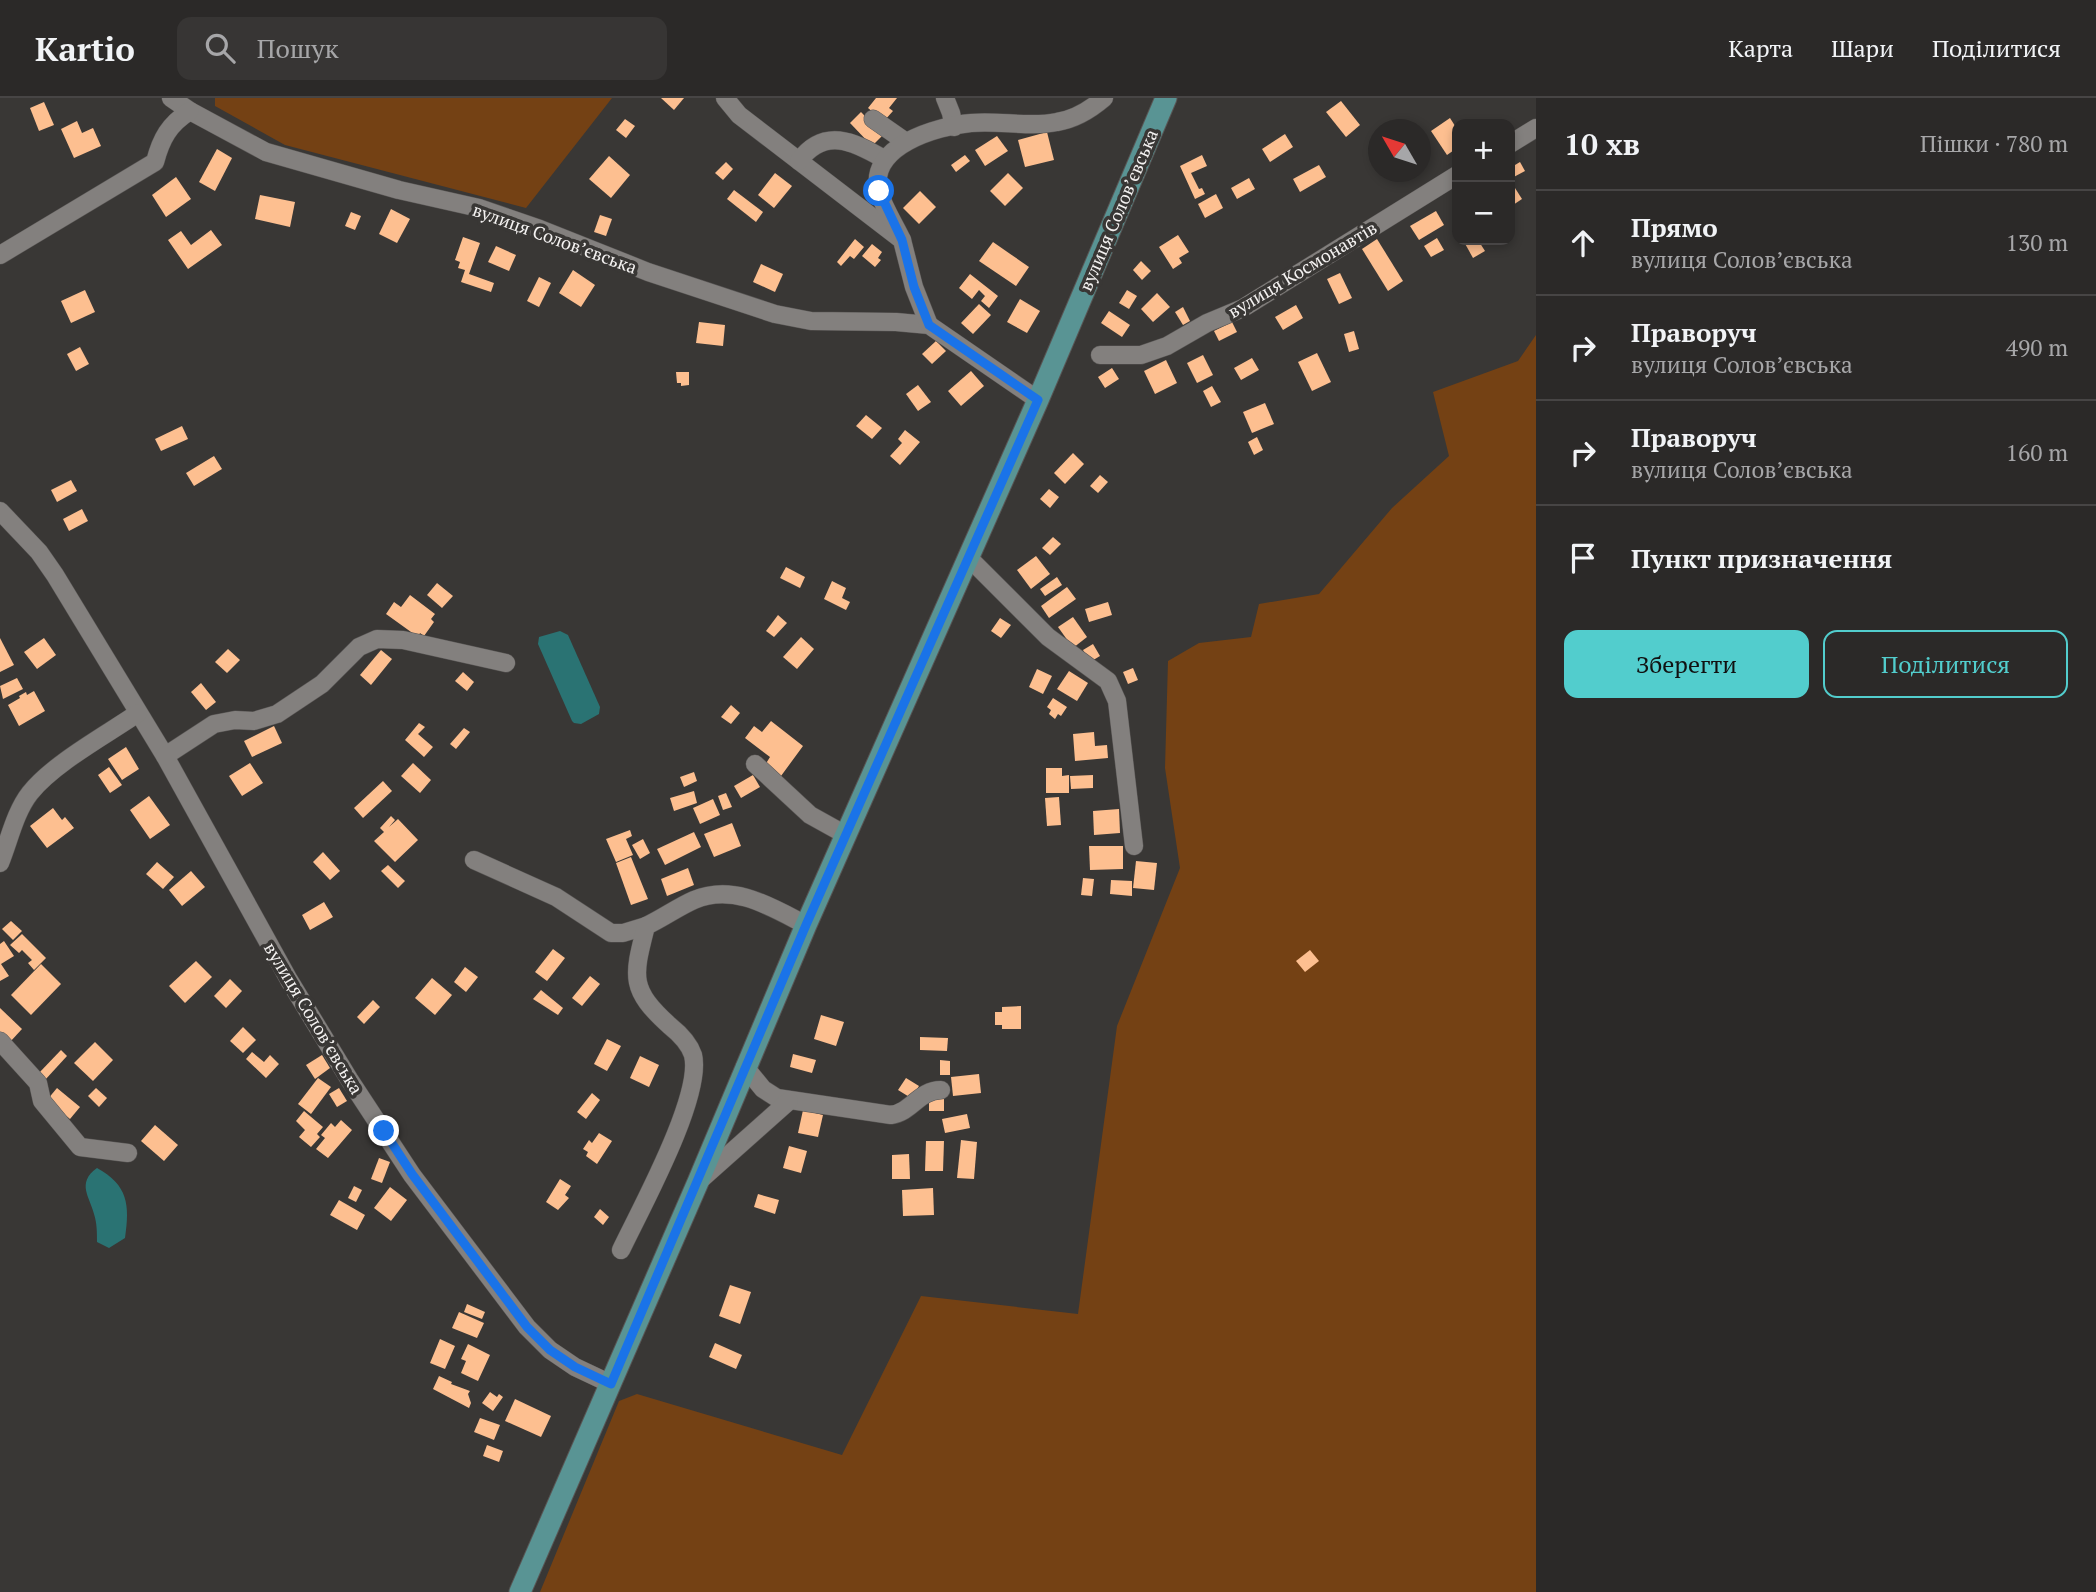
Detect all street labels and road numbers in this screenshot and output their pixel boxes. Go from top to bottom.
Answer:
street label: вулиця Соловʼєвська [1073,126,1163,294]
street label: вулиця Соловʼєвська [469,197,641,279]
street label: вулиця Космонавтів [1223,215,1381,323]
street label: вулиця Соловʼєвська [259,938,369,1098]

